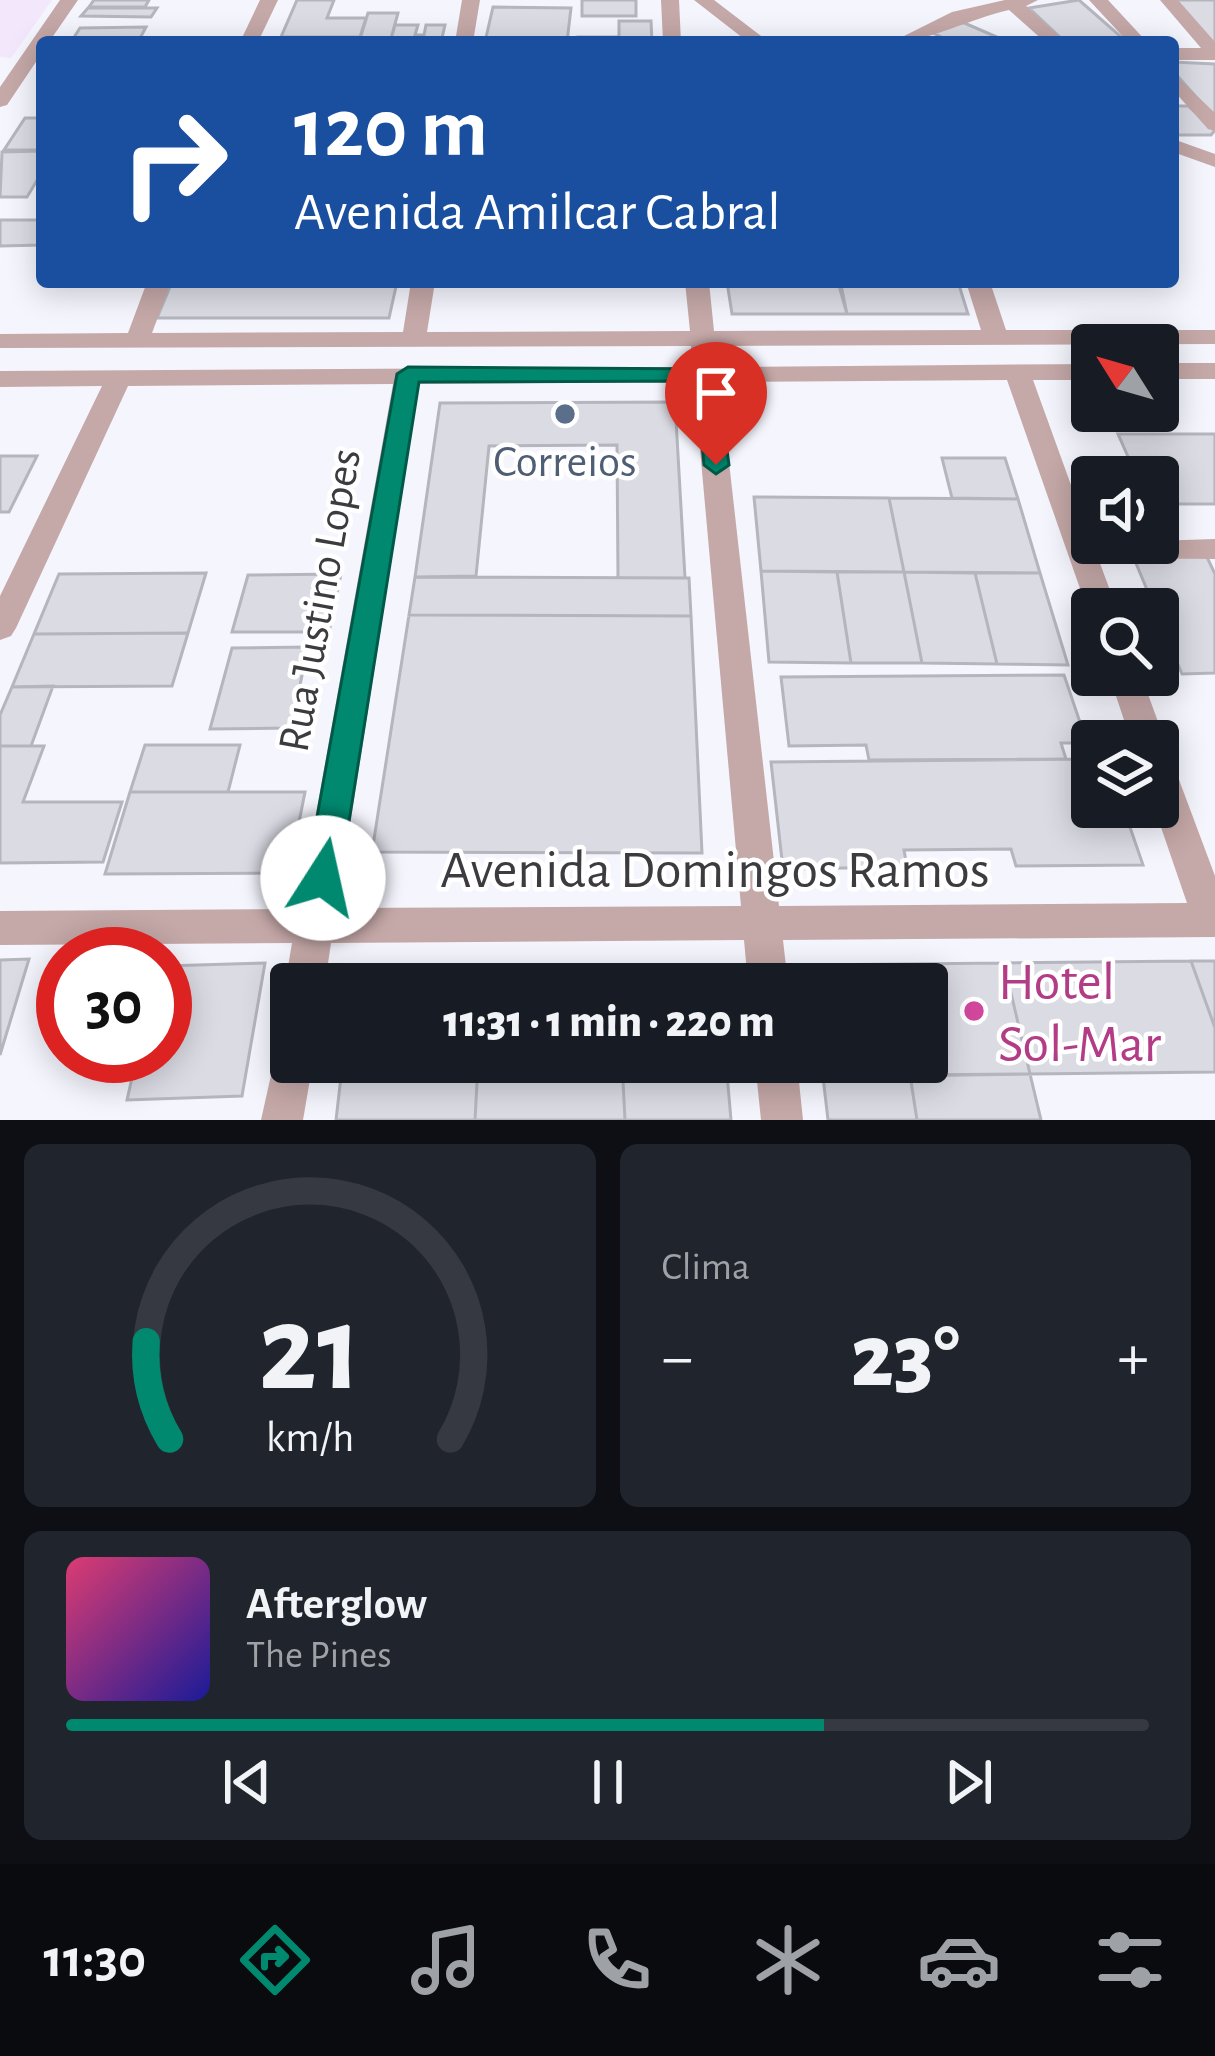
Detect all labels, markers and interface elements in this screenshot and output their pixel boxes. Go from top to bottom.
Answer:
icon: right [96,84,252,240]
text: 120 m [294,88,488,172]
text: Avenida Amilcar Cabral [294,186,781,240]
north arrow [1071,324,1179,432]
map controls [1071,324,1179,828]
pin [665,342,767,465]
icon: arrive [683,360,749,426]
marker: Correios [552,401,578,427]
place label: Correios [493,440,637,485]
street label: Rua Justino Lopes [272,445,369,755]
button: sound [1071,456,1179,564]
button: search [1071,588,1179,696]
button: layers [1071,720,1179,828]
position arrow [260,815,386,941]
street label: Avenida Domingos Ramos [440,844,990,898]
speed limit sign: 30 [36,927,192,1083]
place label: Hotel Sol-Mar [998,956,1162,1072]
marker: Hotel Sol-Mar [961,998,987,1024]
text: 11:31 · 1 min · 220 m [443,1000,775,1045]
text: Clima [662,1248,750,1287]
text: 21 [258,1288,362,1413]
text: 23° [851,1313,960,1403]
text: − [662,1325,693,1391]
text: + [1117,1325,1149,1391]
text: km/h [266,1416,354,1459]
text: Afterglow [246,1582,427,1627]
text: The Pines [246,1636,392,1675]
icon: previous [214,1749,280,1815]
icon: pause [575,1749,641,1815]
icon: next [936,1749,1002,1815]
icon: directions [233,1918,317,2002]
icon: music [404,1918,488,2002]
icon: phone [575,1918,659,2002]
icon: climate [746,1918,830,2002]
icon: car [917,1918,1001,2002]
icon: filters [1088,1918,1172,2002]
text: 11:30 [43,1933,146,1987]

